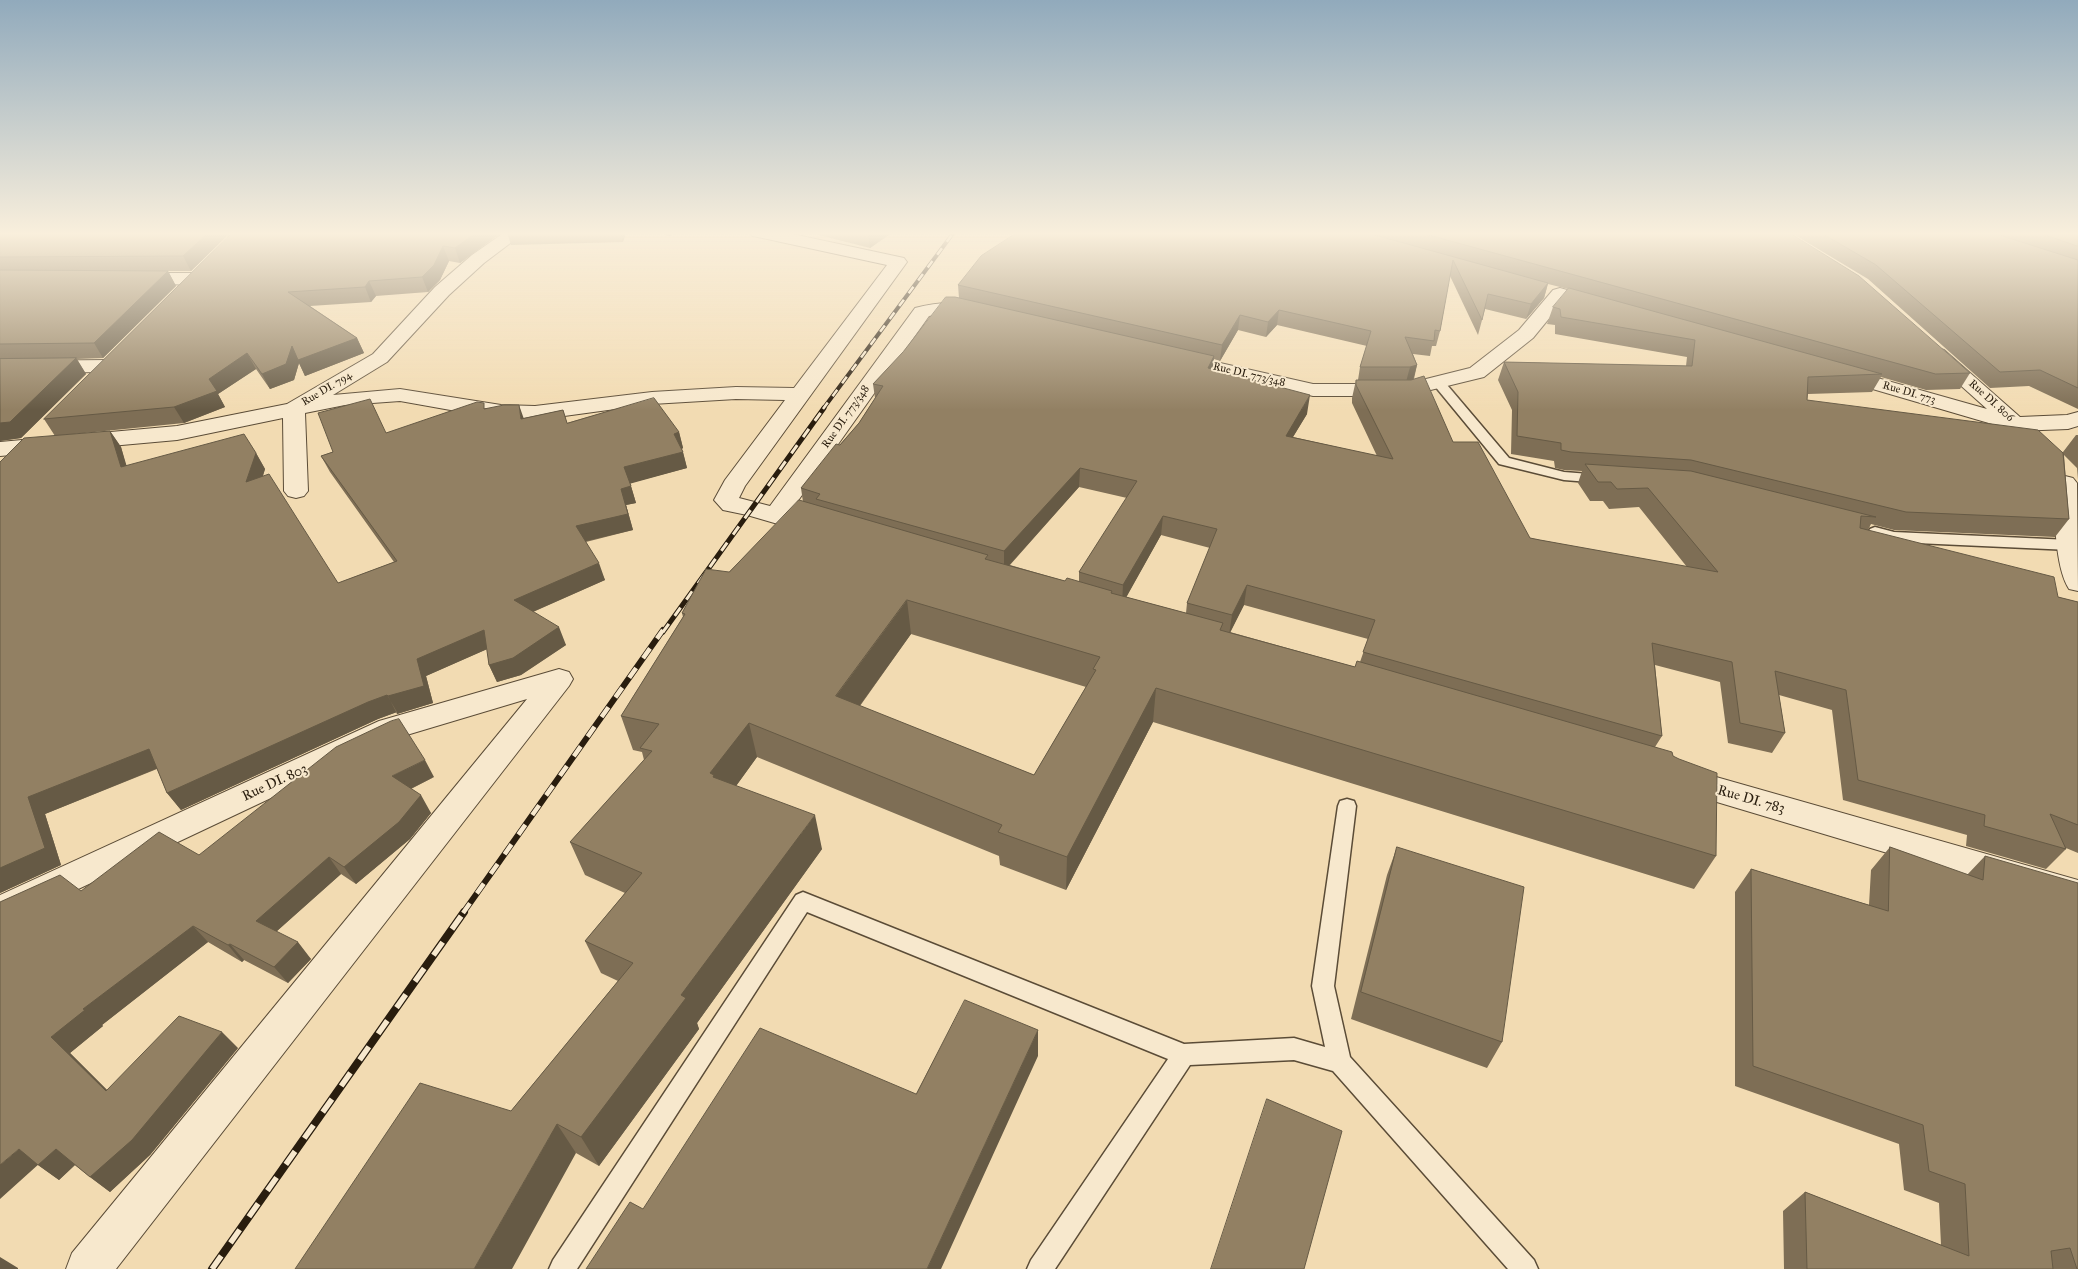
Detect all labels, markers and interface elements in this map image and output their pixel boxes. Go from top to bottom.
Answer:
street label: Rue DI. 773/348 [1212,360,1286,390]
street label: Rue DI. 794 [299,369,355,409]
street label: Rue DI. 806 [1966,377,2016,425]
street label: Rue DI. 773 [1881,379,1937,407]
street label: Rue DI. 773/348 [819,383,873,451]
street label: Rue DI. 803 [240,761,310,805]
street label: Rue DI. 783 [1715,782,1787,818]

